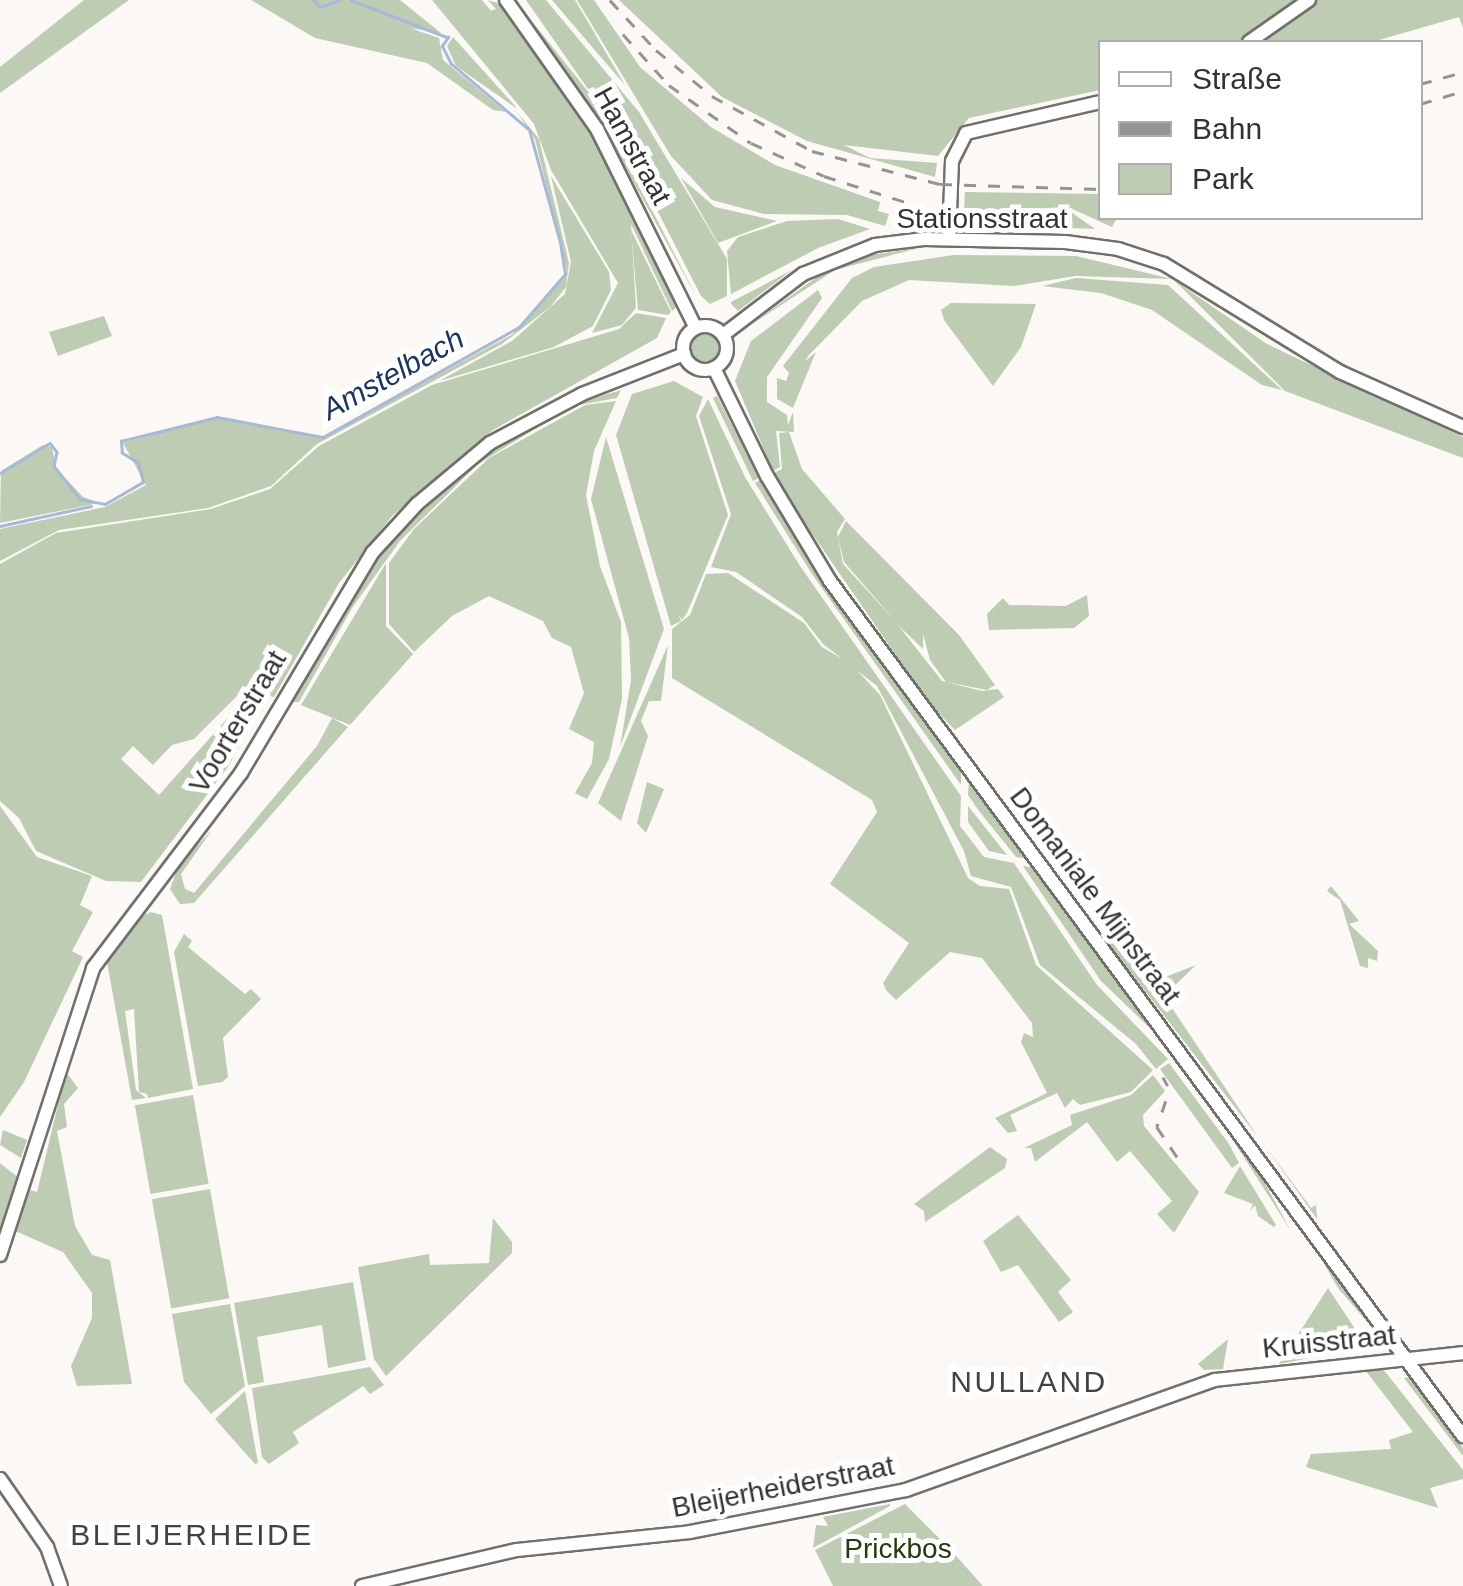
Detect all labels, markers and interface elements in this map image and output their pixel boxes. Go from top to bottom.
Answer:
legend [1098,40,1423,220]
text: Straße [1192,62,1282,95]
street label: Hamstraat [586,81,678,211]
text: Bahn [1192,112,1262,145]
text: Park [1192,162,1254,195]
street label: Stationsstraat [896,202,1068,236]
water label: Amstelbach [316,320,470,428]
street label: Voorterstraat [182,645,294,799]
street label: Domaniale Mijnstraat [1002,781,1188,1011]
street label: Kruisstraat [1261,1318,1397,1366]
district label: NULLAND [950,1364,1108,1400]
street label: Bleijerheiderstraat [669,1449,897,1525]
district label: BLEIJERHEIDE [70,1517,314,1553]
park label: Prickbos [844,1532,952,1566]

